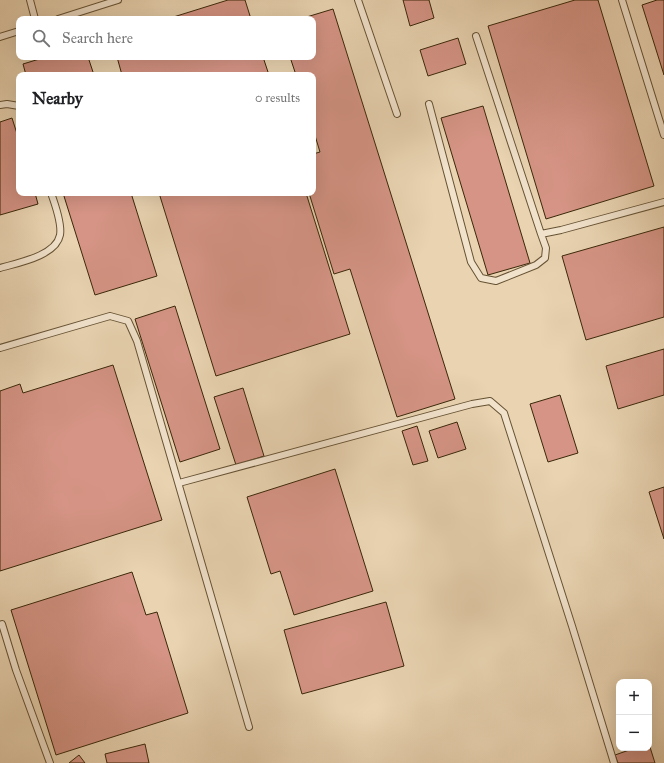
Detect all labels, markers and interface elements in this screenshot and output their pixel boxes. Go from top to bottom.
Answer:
search box [16,16,316,60]
icon: search [30,27,52,49]
text: Search here [62,29,133,47]
text: Nearby [32,88,83,109]
text: 0 results [255,90,300,106]
map controls [616,679,652,751]
button: + [616,679,652,715]
button: − [616,715,652,751]

